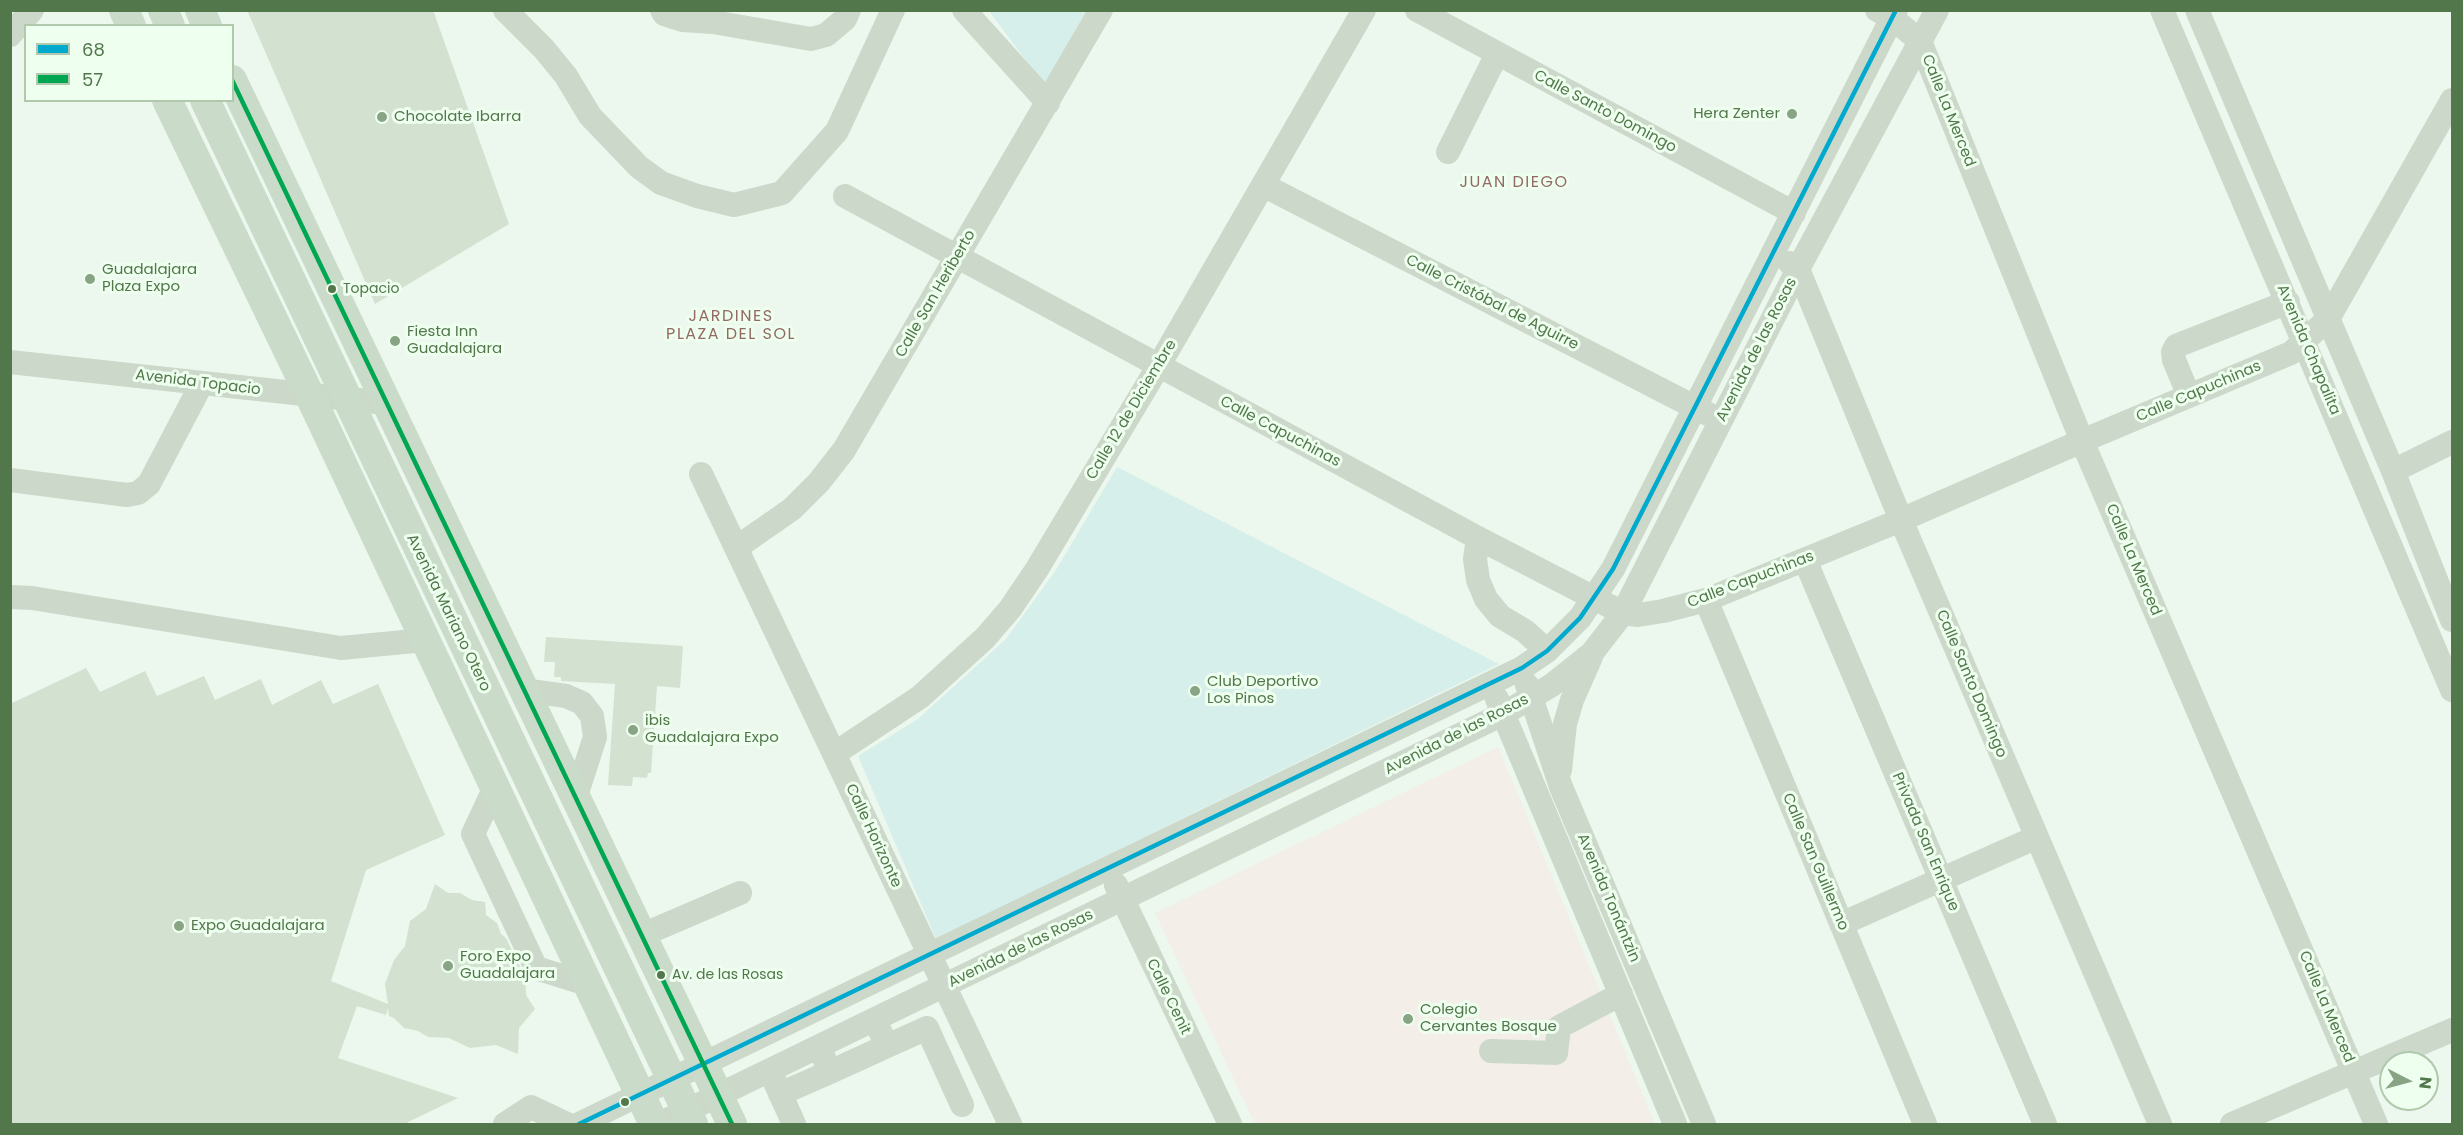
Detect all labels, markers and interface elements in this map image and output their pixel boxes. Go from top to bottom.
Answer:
legend [24,24,234,102]
text: 68 [82,37,105,62]
street label: Calle La Merced [1917,52,1979,170]
text: 57 [82,67,103,92]
street label: Calle Santo Domingo [1531,67,1679,157]
place label: Hera Zenter [1693,105,1780,123]
marker: Hera Zenter [1785,107,1799,121]
place label: Chocolate Ibarra [394,108,521,126]
marker: Chocolate Ibarra [375,110,389,124]
district label: JUAN DIEGO [1459,173,1569,193]
street label: Calle San Heriberto [892,227,980,361]
street label: Calle Cristóbal de Aguirre [1403,251,1581,355]
place label: Guadalajara Plaza Expo [102,261,197,296]
marker: Guadalajara Plaza Expo [83,272,97,286]
street label: Avenida de las Rosas [1713,275,1801,425]
place label: Topacio [343,281,399,297]
street label: Avenida Chapalita [2272,282,2344,418]
marker: Topacio [326,283,338,295]
district label: JARDINES PLAZA DEL SOL [666,307,796,345]
place label: Fiesta Inn Guadalajara [407,323,502,358]
marker: Fiesta Inn Guadalajara [388,334,402,348]
street label: Calle 12 de Diciembre [1083,337,1181,483]
street label: Calle Capuchinas [2134,358,2264,426]
street label: Avenida Topacio [134,366,262,400]
street label: Calle Capuchinas [1217,393,1343,471]
street label: Calle La Merced [2101,502,2165,618]
street label: Avenida Mariano Otero [402,531,494,695]
street label: Calle Capuchinas [1685,548,1817,612]
street label: Calle Santo Domingo [1932,607,2010,761]
place label: Club Deportivo Los Pinos [1207,673,1318,708]
marker: Club Deportivo Los Pinos [1188,684,1202,698]
street label: Avenida de las Rosas [1382,691,1532,779]
place label: ibis Guadalajara Expo [645,712,779,747]
marker: ibis Guadalajara Expo [626,723,640,737]
street label: Privada San Enrique [1888,770,1962,914]
street label: Calle Horizonte [841,781,905,891]
street label: Calle San Guillermo [1778,791,1852,933]
street label: Avenida Tonántzin [1573,831,1643,965]
street label: Avenida de las Rosas [946,906,1096,992]
place label: Expo Guadalajara [191,917,325,935]
marker: Expo Guadalajara [172,919,186,933]
place label: Foro Expo Guadalajara [460,948,555,983]
street label: Calle La Merced [2294,949,2358,1065]
street label: Calle Cenit [1142,956,1194,1038]
marker: Foro Expo Guadalajara [441,959,455,973]
place label: Av. de las Rosas [672,967,783,983]
marker: Av. de las Rosas [655,969,667,981]
place label: Colegio Cervantes Bosque [1420,1001,1557,1036]
marker: Colegio Cervantes Bosque [1401,1012,1415,1026]
north arrow [2379,1051,2439,1111]
text: N [2413,1076,2437,1090]
unlabelled marker [619,1096,631,1108]

